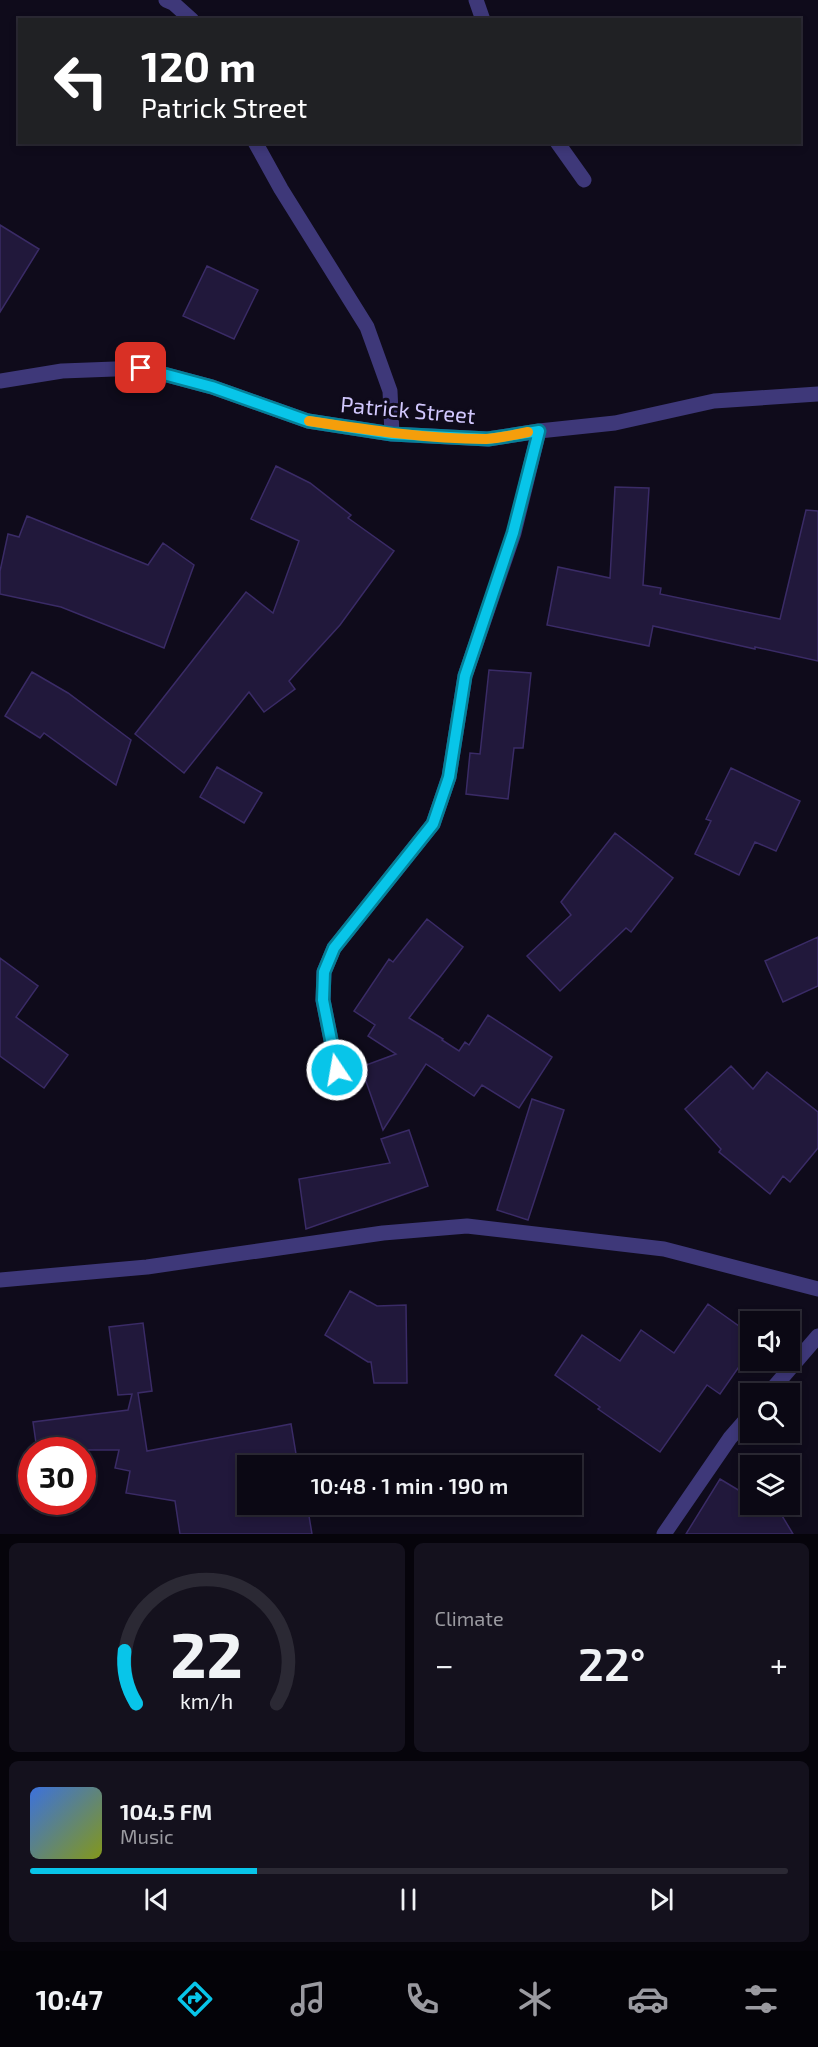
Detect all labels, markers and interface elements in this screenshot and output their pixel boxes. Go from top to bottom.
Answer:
text: 120 m [141,40,256,90]
icon: left [42,42,120,120]
text: Patrick Street [141,91,307,123]
pin [115,342,166,393]
icon: arrive [124,351,157,384]
street label: Patrick Street [339,390,477,428]
position arrow [305,1038,369,1102]
map controls [740,1311,800,1515]
button: sound [740,1311,800,1371]
button: search [740,1383,800,1443]
speed limit sign: 30 [18,1437,96,1515]
button: layers [740,1455,800,1515]
text: 10:48 · 1 min · 190 m [311,1472,508,1498]
text: Climate [435,1606,504,1630]
text: 22 [170,1616,243,1691]
text: 22° [578,1636,646,1690]
text: − [435,1644,454,1684]
text: + [770,1644,788,1684]
text: km/h [180,1689,233,1714]
text: 104.5 FM [120,1798,212,1824]
text: Music [120,1824,174,1848]
icon: previous [140,1883,173,1916]
icon: pause [392,1883,425,1916]
icon: next [645,1883,678,1916]
icon: directions [174,1978,216,2020]
icon: music [287,1978,329,2020]
icon: phone [401,1978,443,2020]
icon: climate [514,1978,556,2020]
icon: car [627,1978,669,2020]
icon: filters [740,1978,782,2020]
text: 10:47 [36,1983,103,2015]

